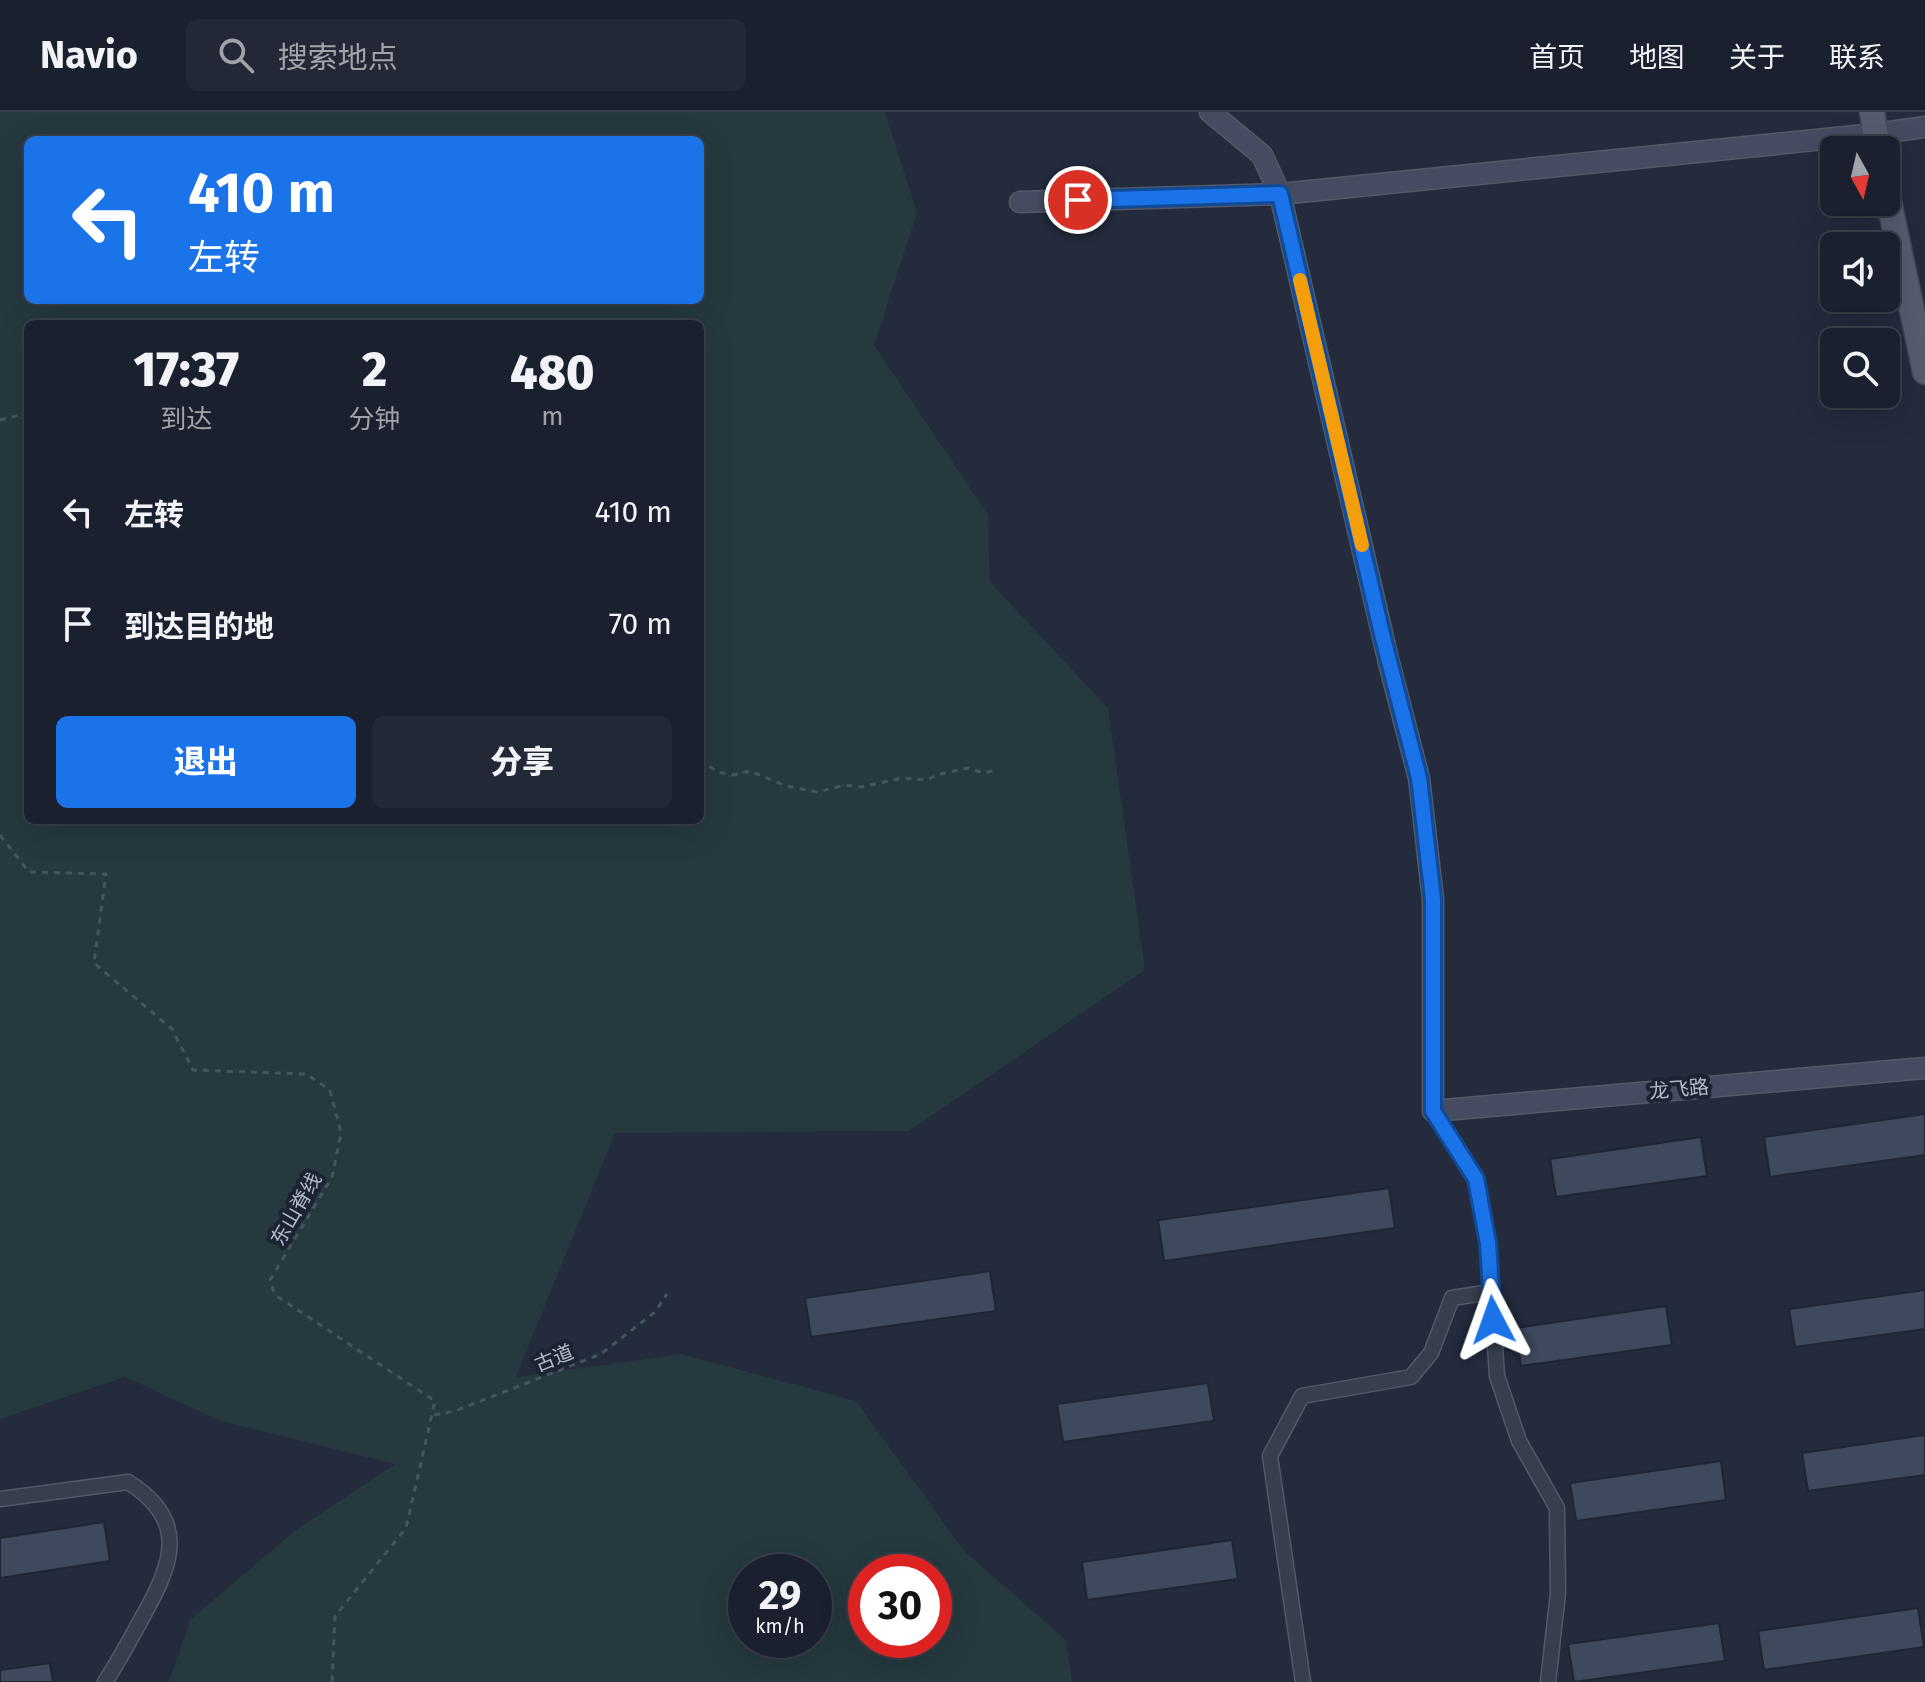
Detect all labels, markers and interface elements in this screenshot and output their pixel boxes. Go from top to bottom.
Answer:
search box [186,19,746,91]
text: Navio [40,32,138,78]
icon: search [214,33,258,77]
text: 搜索地点 [278,40,398,76]
text: 首页 [1529,41,1585,74]
text: 地图 [1629,41,1685,74]
text: 关于 [1729,41,1785,74]
text: 联系 [1829,41,1885,74]
north arrow [1820,136,1900,216]
map controls [1820,136,1900,408]
text: 410 m [188,160,335,227]
pin [1044,166,1112,234]
icon: left [56,168,160,272]
icon: arrive [1056,178,1100,222]
button: sound [1820,232,1900,312]
text: 左转 [188,236,260,280]
button: search [1820,328,1900,408]
text: 17:37 [133,341,239,399]
text: 2 [362,341,387,399]
text: 480 [510,344,595,402]
text: m [541,401,563,432]
text: 到达 [160,404,212,435]
text: 分钟 [349,404,401,435]
icon: left [56,490,100,534]
text: 410 m [594,494,672,530]
text: 左转 [124,497,184,533]
icon: arrive [56,602,100,646]
text: 70 m [609,606,672,642]
text: 到达目的地 [124,609,274,645]
button: 退出 [56,716,356,808]
button: 分享 [372,716,672,808]
street label: 龙飞路 [1648,1074,1710,1104]
street label: 东山脊线 [266,1168,326,1250]
position arrow [1451,1278,1535,1362]
street label: 古道 [531,1339,577,1377]
speed limit sign: 30 [848,1554,952,1658]
text: 29 [759,1572,801,1620]
text: km/h [755,1614,805,1638]

